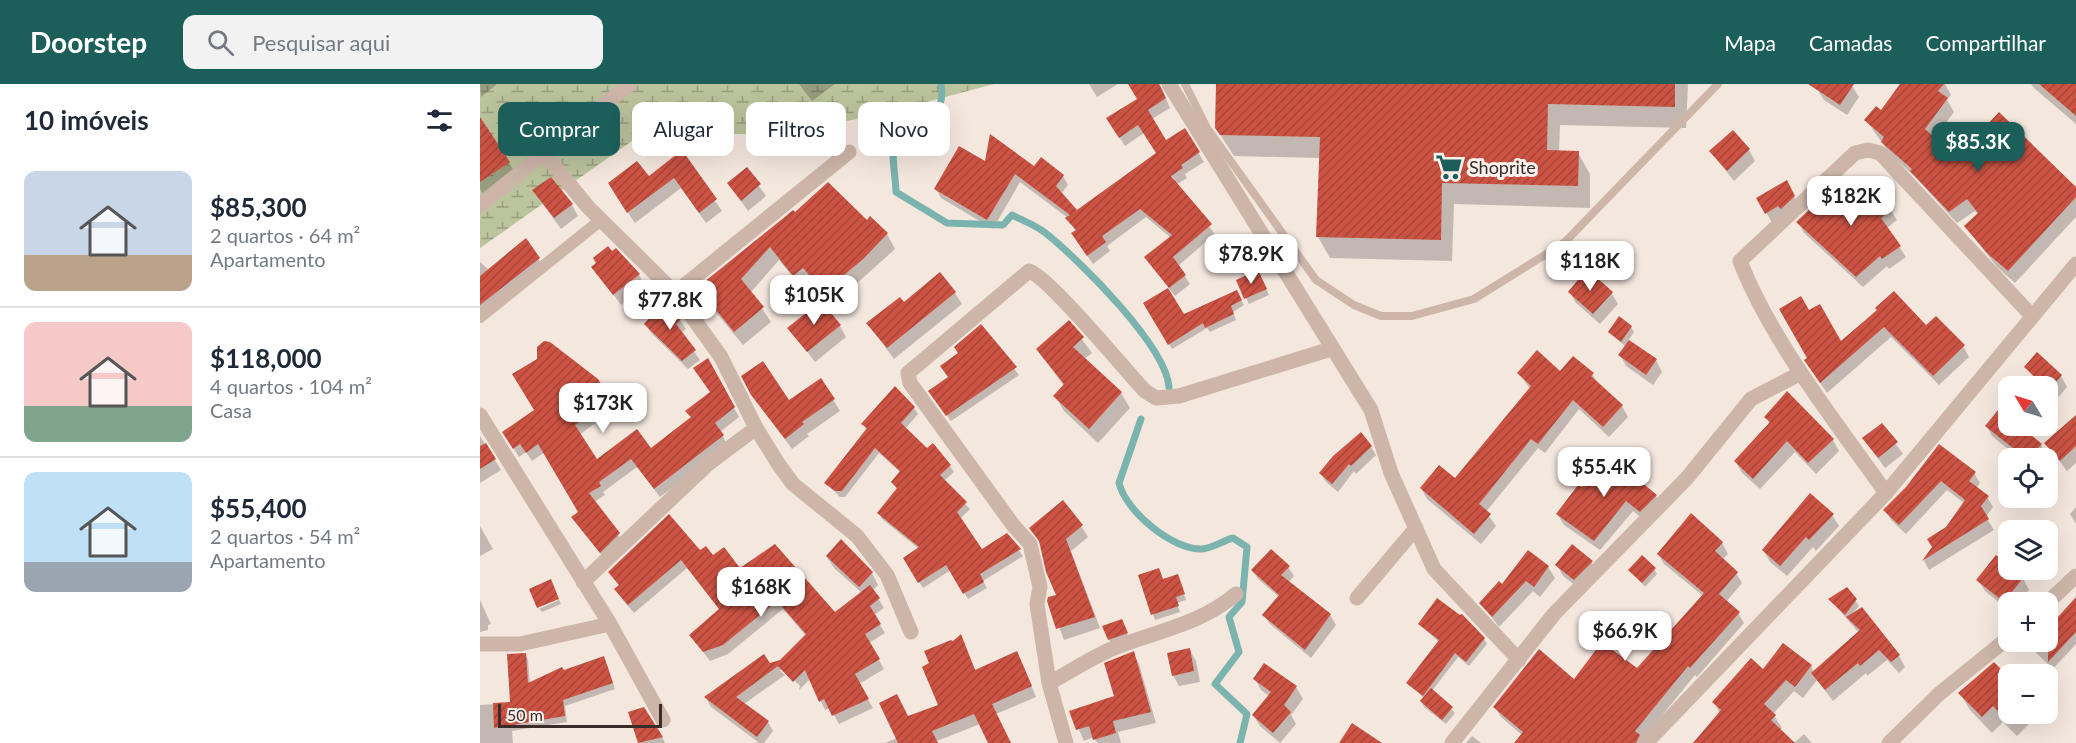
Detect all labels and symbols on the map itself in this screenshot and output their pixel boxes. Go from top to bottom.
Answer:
pin: $85.3K [1929,122,2027,173]
supermarket icon: Shoprite [1434,152,1464,182]
place label: Shoprite [1469,156,1536,178]
pin: $182K [1809,176,1893,227]
pin: $78.9K [1202,234,1300,285]
pin: $118K [1548,241,1632,292]
pin: $105K [772,275,856,326]
pin: $77.8K [621,280,719,331]
north arrow [1998,376,2058,436]
pin: $173K [561,383,645,434]
pin: $55.4K [1555,447,1653,498]
pin: $168K [719,567,803,618]
pin: $66.9K [1576,611,1674,662]
scale bar [498,701,662,728]

